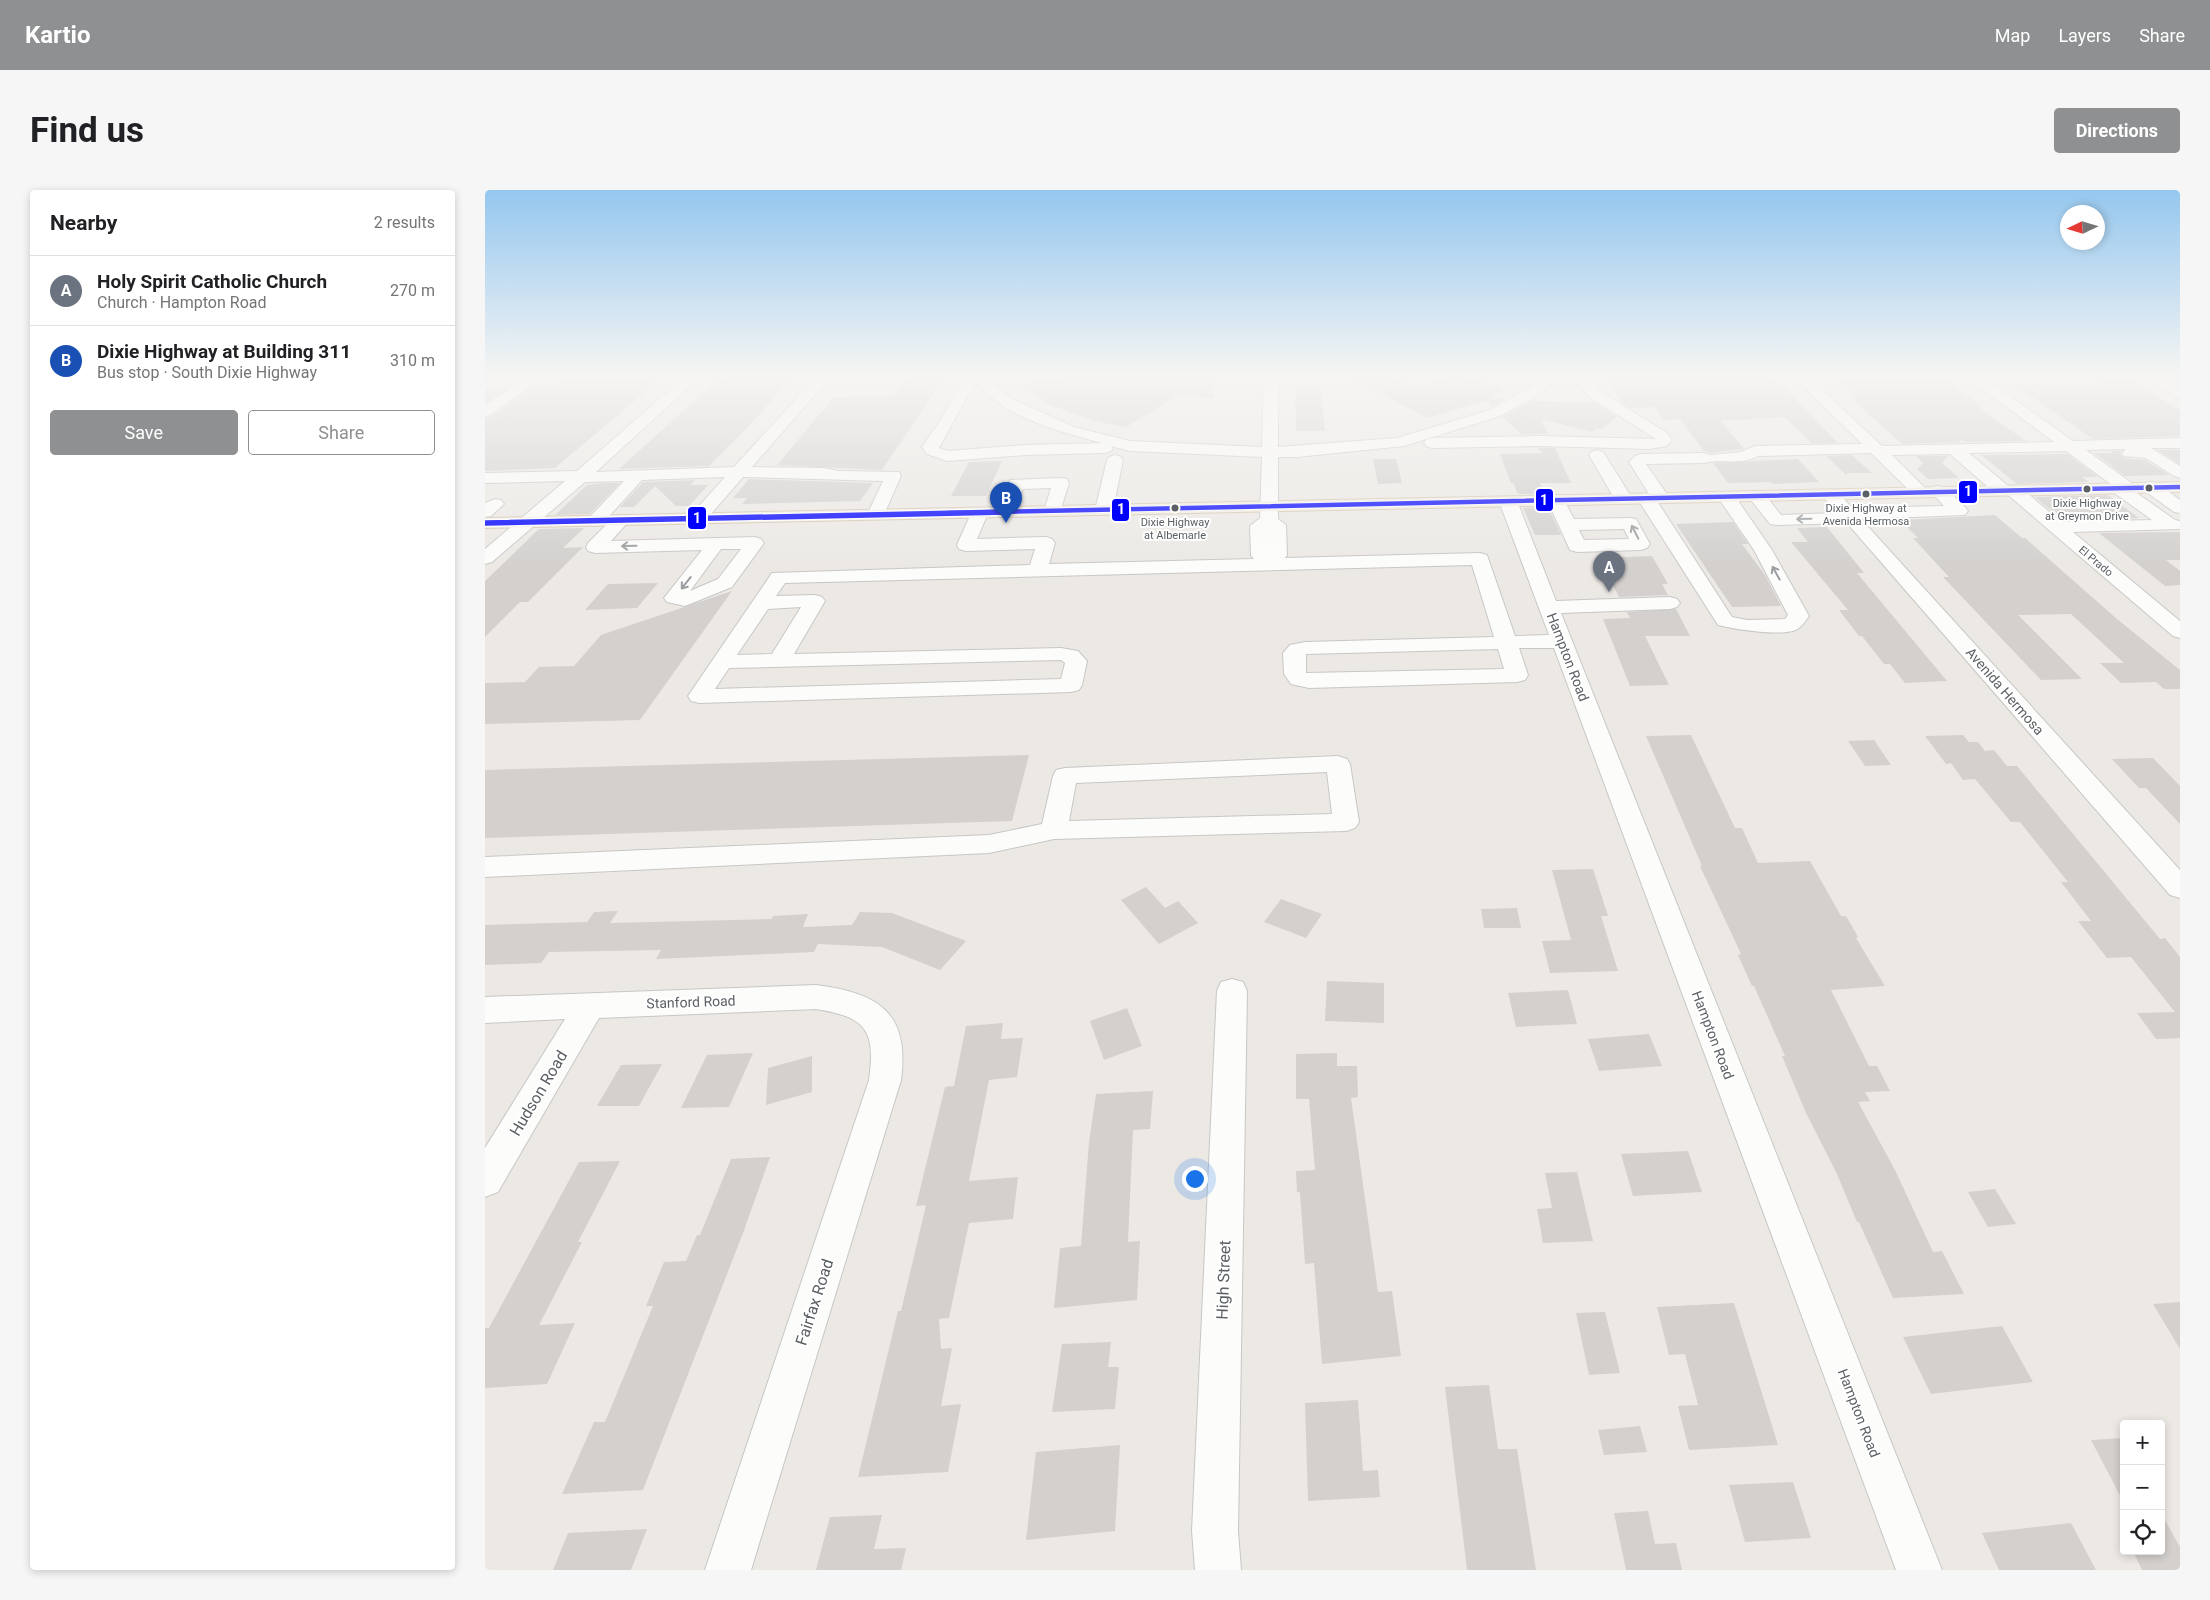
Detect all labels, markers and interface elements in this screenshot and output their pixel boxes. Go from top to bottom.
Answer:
text: Kartio [25,21,91,49]
text: Map [1995,25,2030,46]
text: Layers [2058,25,2111,46]
text: Share [2139,25,2185,46]
button: Directions [2054,108,2180,153]
text: Find us [30,110,144,151]
north arrow [2060,205,2105,250]
text: Nearby [50,211,117,235]
text: 2 results [374,213,435,232]
text: Holy Spirit Catholic Church [97,270,327,293]
text: A [61,281,71,300]
text: 270 m [390,281,435,300]
text: Church · Hampton Road [97,293,266,312]
text: Dixie Highway at Building 311 [97,340,351,363]
text: B [61,351,71,370]
text: 310 m [390,351,435,370]
text: Bus stop · South Dixie Highway [97,363,317,382]
button: Save [50,410,238,455]
button: Share [248,410,435,455]
line badge: 1 [1958,480,1978,504]
pin: B [990,482,1022,523]
text: 1 [1964,483,1972,499]
unlabelled marker [2144,483,2154,493]
marker: Dixie Highway at Greymon Drive [2082,484,2092,494]
line badge: 1 [1535,488,1554,512]
marker: Dixie Highway at Avenida Hermosa [1861,489,1871,499]
text: 1 [1540,492,1548,508]
place label: Dixie Highway at Greymon Drive [2045,497,2129,523]
line badge: 1 [1111,498,1130,522]
text: 1 [1117,501,1125,517]
place label: Dixie Highway at Avenida Hermosa [1823,502,1909,528]
marker: Dixie Highway at Albemarle [1170,503,1180,513]
line badge: 1 [687,506,707,530]
text: 1 [693,510,701,526]
one-way arrow [1796,514,1812,524]
place label: Dixie Highway at Albemarle [1141,516,1210,542]
one-way arrow [1630,525,1639,540]
one-way arrow [621,541,637,551]
street label: El Prado [2076,543,2115,579]
pin: A [1593,551,1625,592]
one-way arrow [1770,567,1780,581]
one-way arrow [680,576,691,589]
street label: Hampton Road [1544,610,1592,704]
street label: Avenida Hermosa [1963,644,2047,738]
street label: Hampton Road [1689,988,1737,1082]
street label: Stanford Road [646,992,736,1012]
street label: Hudson Road [506,1047,571,1139]
your location [1182,1166,1208,1192]
street label: High Street [1213,1240,1234,1320]
street label: Fairfax Road [792,1257,837,1348]
street label: Hampton Road [1835,1366,1883,1460]
map controls [2120,1420,2165,1555]
button: + [2120,1420,2165,1465]
button: − [2120,1465,2165,1510]
button: locate [2120,1510,2165,1555]

